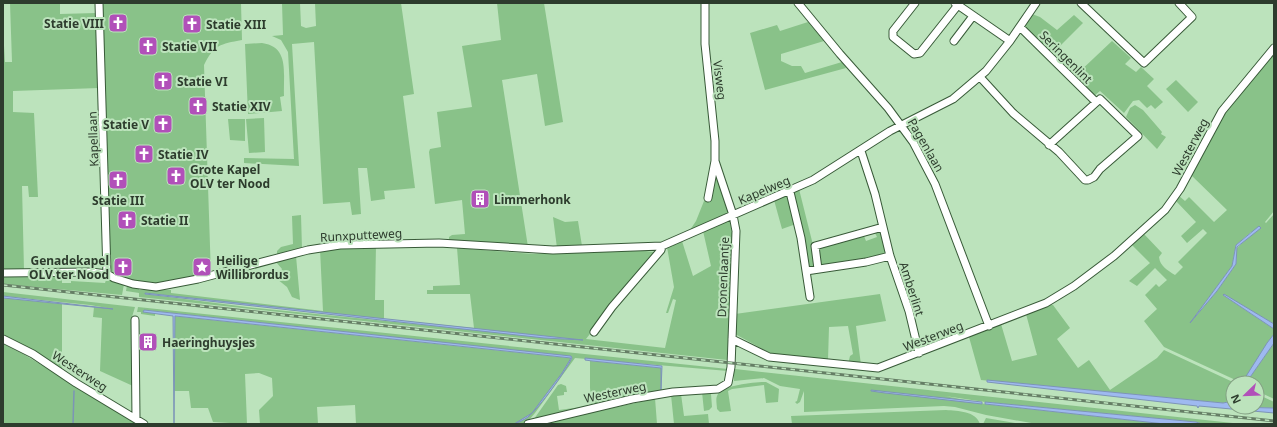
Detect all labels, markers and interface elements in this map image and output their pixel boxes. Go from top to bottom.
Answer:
church icon: Statie VIII [107,12,129,34]
church icon: Statie XIII [181,13,203,35]
place label: Statie VIII [44,15,104,32]
place label: Statie XIII [206,16,266,33]
street label: Seringenlint [1036,27,1097,88]
church icon: Statie VII [137,35,159,57]
place label: Statie VII [162,38,218,55]
street label: Visweg [709,59,731,101]
church icon: Statie VI [152,70,174,92]
place label: Statie VI [177,73,228,90]
church icon: Statie XIV [187,95,209,117]
place label: Statie XIV [212,98,271,115]
street label: Kapellaan [84,111,102,167]
church icon: Statie V [152,113,174,135]
street label: Pagenlaan [904,115,948,175]
street label: Westerweg [1168,115,1212,179]
place label: Statie V [103,116,149,133]
church icon: Statie IV [133,143,155,165]
place label: Statie IV [158,146,209,163]
place label: Grote Kapel OLV ter Nood [190,161,270,192]
church icon: Grote Kapel OLV ter Nood [165,165,187,187]
church icon: Statie III [107,169,129,191]
street label: Kapelweg [735,171,793,209]
building icon: Limmerhonk [469,188,491,210]
place label: Limmerhonk [494,191,571,208]
place label: Statie III [92,192,144,209]
church icon: Statie II [116,209,138,231]
place label: Statie II [141,212,189,229]
street label: Runxputteweg [320,224,402,246]
street label: Dronenlaantje [713,236,733,318]
place label: Genadekapel OLV ter Nood [29,252,109,283]
place label: Heilige Willibrordus [216,252,289,283]
church icon: Genadekapel OLV ter Nood [112,256,134,278]
place icon: Heilige Willibrordus [191,256,213,278]
street label: Amberlint [895,260,929,319]
street label: Westerweg [901,317,965,355]
building icon: Haeringhuysjes [137,331,159,353]
place label: Haeringhuysjes [162,334,255,351]
street label: Westerweg [49,347,111,395]
north arrow [1225,375,1265,415]
street label: Westerweg [582,377,648,407]
text: N [1227,392,1244,406]

